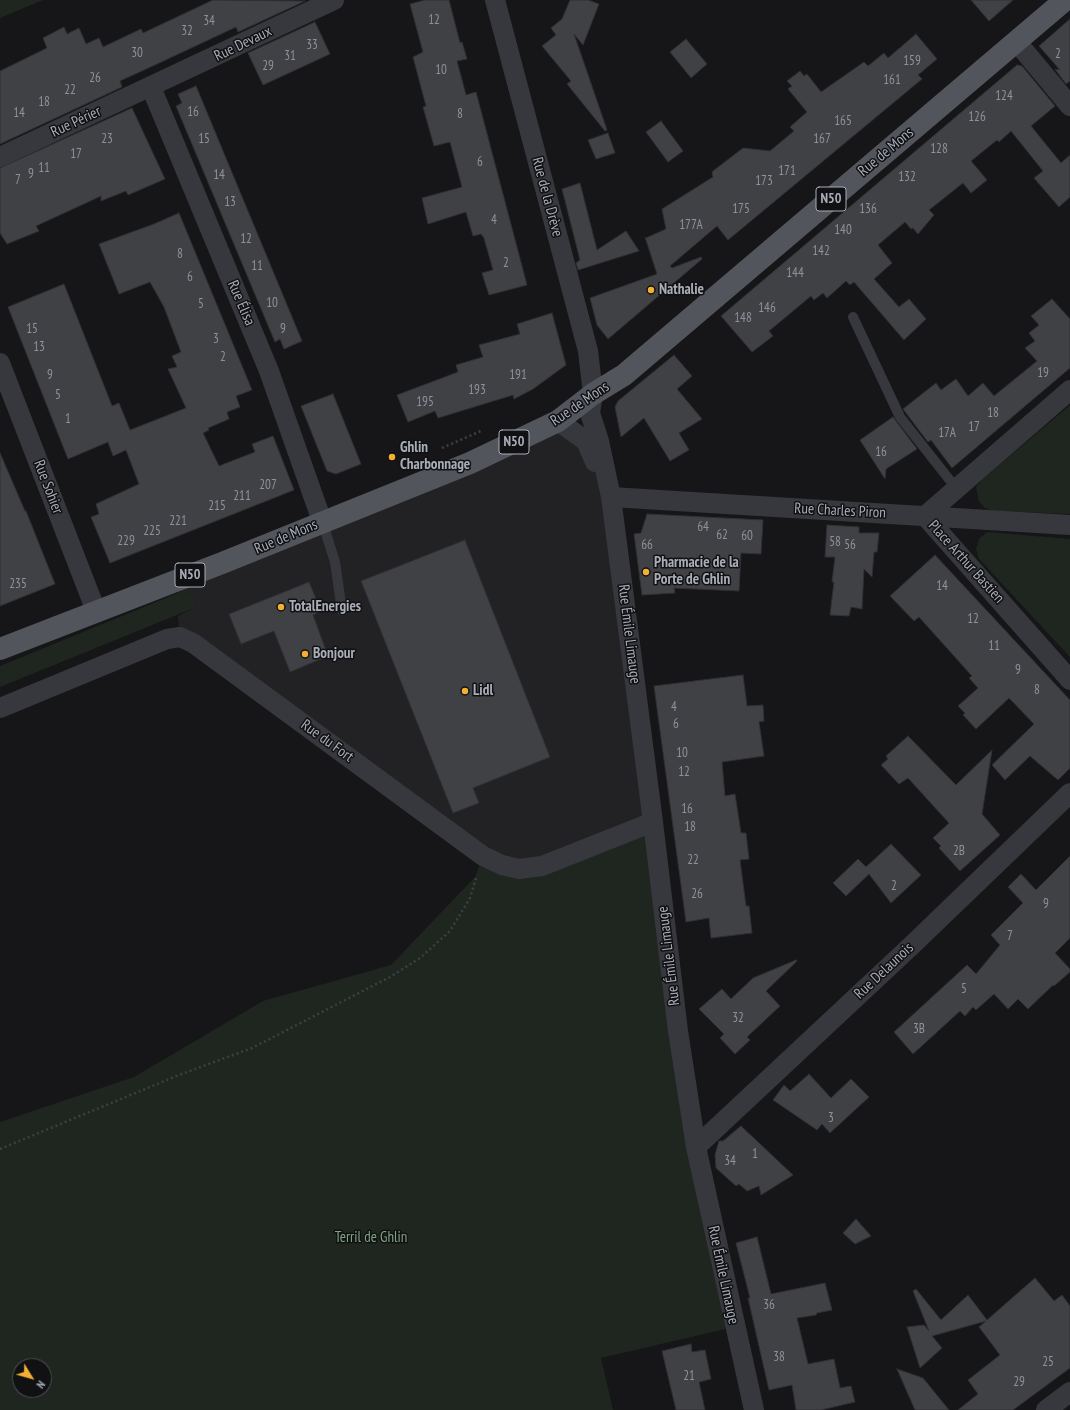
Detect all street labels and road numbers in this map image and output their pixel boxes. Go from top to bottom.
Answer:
street label: Rue Devaux [211,22,275,66]
street label: Rue Périer [48,103,104,141]
street label: Rue de Mons [855,124,917,180]
street label: Rue de la Drève [528,155,566,239]
road number: N50 [816,187,846,211]
street label: Rue Élisa [223,278,259,328]
street label: Rue de Mons [547,378,613,430]
road number: N50 [499,430,529,454]
street label: Rue Sohier [30,458,66,516]
street label: Rue Charles Piron [794,500,886,522]
street label: Rue de Mons [252,516,320,558]
street label: Place Arthur Bastien [924,517,1008,607]
road number: N50 [175,563,205,587]
street label: Rue Émile Limauge [614,583,644,685]
street label: Rue du Fort [297,716,357,766]
street label: Rue Émile Limauge [654,905,684,1007]
street label: Rue Delaunois [851,939,917,1003]
street label: Rue Émile Limauge [704,1224,742,1326]

